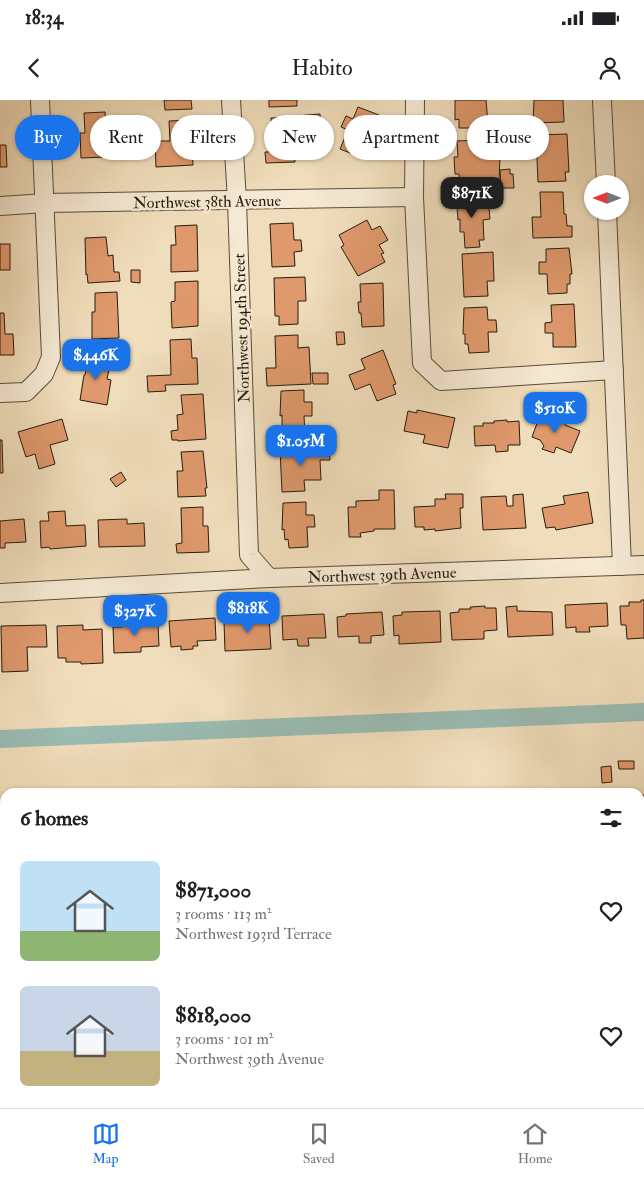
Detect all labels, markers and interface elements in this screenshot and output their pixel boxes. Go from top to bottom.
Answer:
text: 18:34 [25,6,63,30]
icon: back [20,54,48,82]
text: Habito [291,54,353,82]
icon: person [596,54,624,82]
chip: Buy [15,115,80,160]
chip: Rent [90,115,161,160]
chip: Filters [171,115,254,160]
chip: New [264,115,334,160]
chip: Apartment [344,115,457,160]
chip: House [467,115,549,160]
north arrow [584,175,629,220]
map controls [584,175,629,220]
pin: $871K [437,176,507,219]
text: $871K [452,183,492,203]
street label: Northwest 38th Avenue [133,191,282,213]
street label: Northwest 194th Street [229,253,255,403]
pin: $446K [61,338,131,381]
text: $446K [73,345,119,365]
pin: $510K [520,392,590,434]
text: $510K [534,398,576,418]
pin: $1.05M [260,424,342,467]
text: $1.05M [277,431,325,451]
street label: Northwest 39th Avenue [307,562,457,588]
pin: $818K [213,592,283,634]
pin: $327K [100,594,170,637]
text: $818K [228,598,268,618]
text: $327K [114,601,156,621]
icon: filters [597,804,625,832]
text: 6 homes [20,805,88,832]
text: $871,000 [175,877,251,904]
icon: home [60,881,120,941]
icon: heart [597,897,625,925]
text: 3 rooms · 113 m² [175,904,271,924]
text: Northwest 193rd Terrace [175,924,332,944]
text: $818,000 [175,1002,251,1029]
icon: home [60,1006,120,1066]
icon: heart [597,1022,625,1050]
text: 3 rooms · 101 m² [175,1029,273,1049]
text: Northwest 39th Avenue [175,1049,324,1069]
tab: Map [92,1120,120,1167]
tab: Saved [303,1120,335,1167]
tab: Home [518,1120,552,1167]

